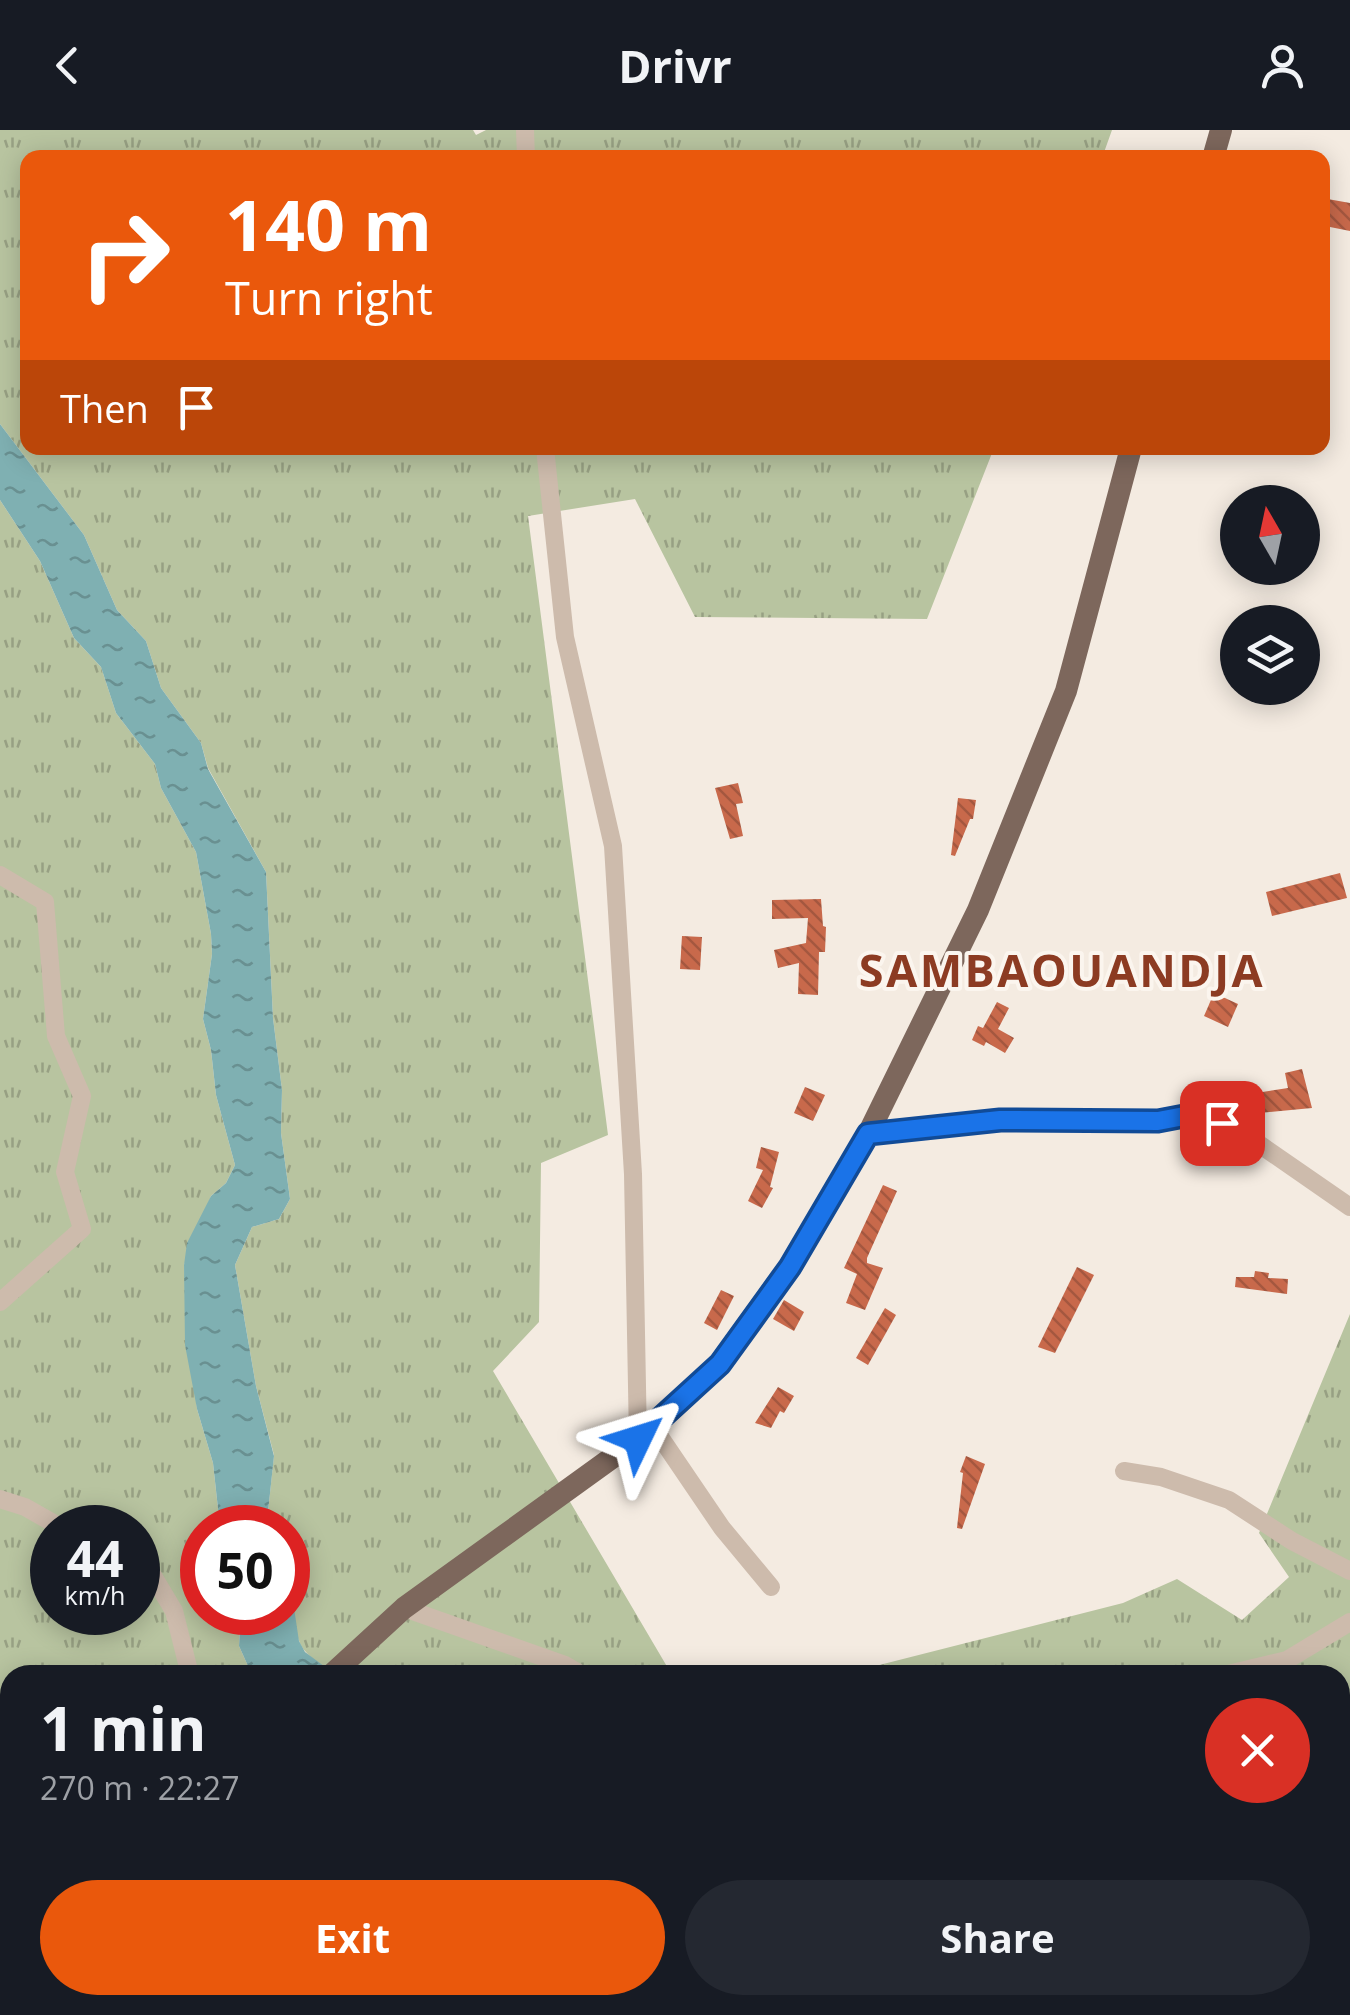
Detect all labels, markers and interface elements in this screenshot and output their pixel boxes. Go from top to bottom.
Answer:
text: Drivr [618,35,732,96]
icon: back [40,38,95,93]
icon: person [1255,38,1310,93]
text: 140 m [225,176,432,272]
icon: right [60,190,190,320]
text: Turn right [225,267,433,328]
icon: arrive [169,380,224,435]
text: Then [60,382,149,434]
north arrow [1220,485,1320,585]
map controls [1220,485,1320,705]
button: layers [1220,605,1320,705]
district label: SAMBAOUANDJA [859,939,1265,1000]
pin [1180,1081,1265,1166]
icon: arrive [1195,1096,1250,1151]
position arrow [586,1387,690,1491]
speed limit sign: 50 [180,1505,310,1635]
text: 44 [66,1524,124,1592]
text: km/h [65,1578,125,1612]
text: 1 min [40,1687,207,1769]
button: close [1205,1698,1310,1803]
text: 270 m · 22:27 [40,1766,239,1809]
button: Exit [40,1880,665,1995]
button: Share [685,1880,1310,1995]

